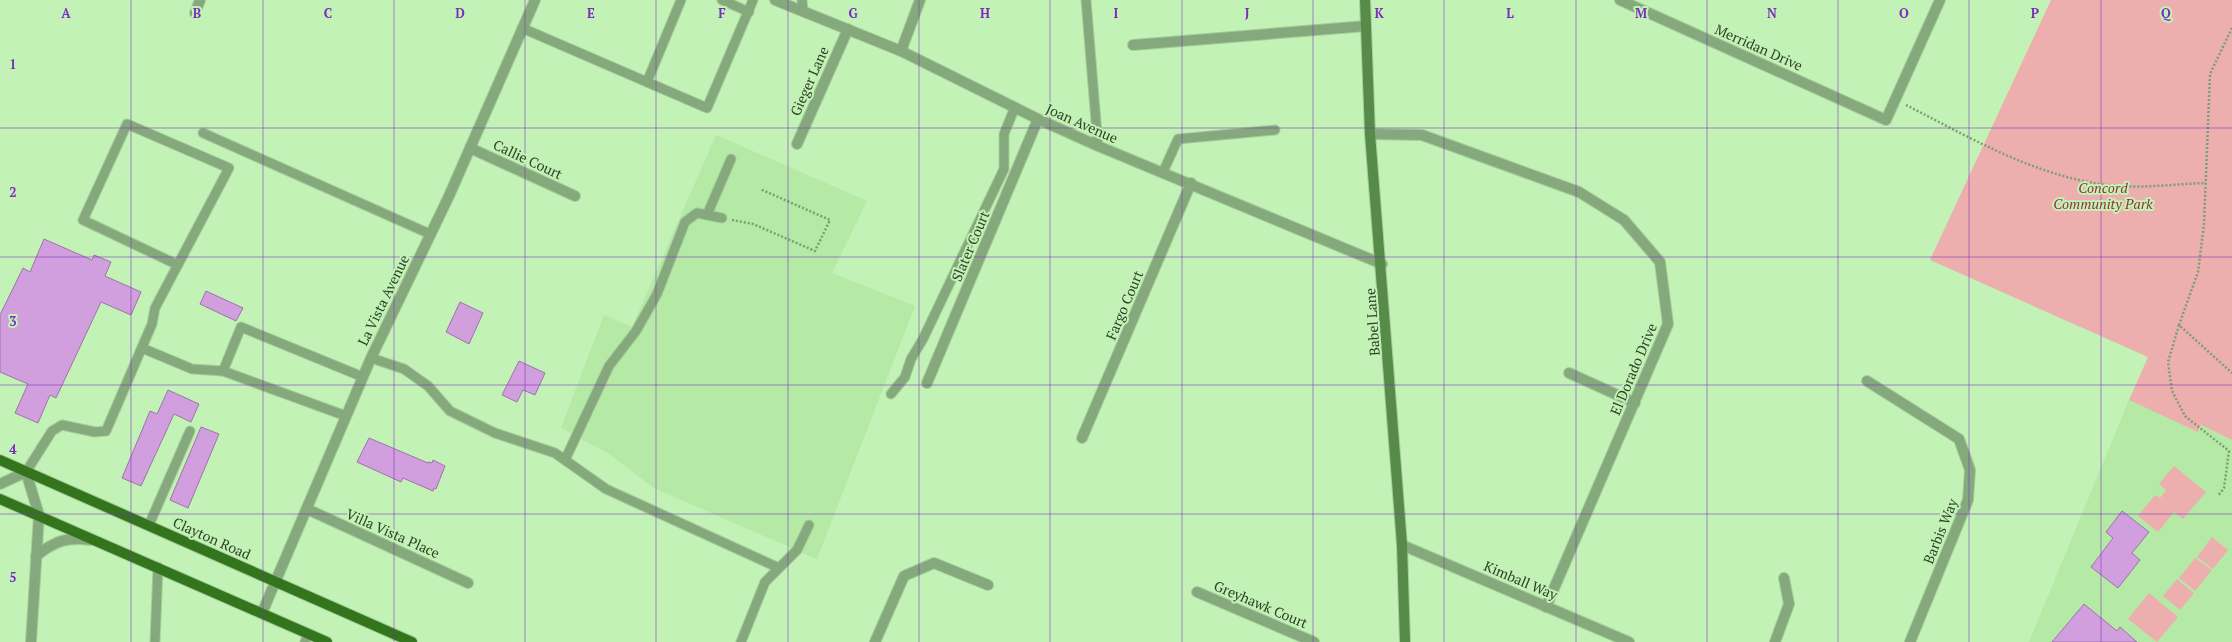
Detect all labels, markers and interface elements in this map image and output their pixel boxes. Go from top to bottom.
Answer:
text: A [61,4,71,22]
text: B [193,4,201,22]
text: C [324,4,332,22]
text: D [455,4,465,22]
text: E [587,4,595,22]
text: F [718,4,726,22]
text: G [848,4,858,22]
text: H [980,4,990,22]
text: I [1114,4,1119,22]
text: J [1245,4,1250,22]
text: K [1374,4,1384,22]
text: L [1506,4,1514,22]
text: M [1635,4,1647,22]
text: N [1767,4,1777,22]
text: O [1899,4,1909,22]
text: P [2031,4,2039,22]
text: Q [2161,4,2172,22]
street label: Merridan Drive [1712,19,1806,75]
street label: Gieger Lane [785,43,833,119]
text: 1 [9,55,17,73]
street label: Joan Avenue [1043,99,1121,147]
street label: Callie Court [490,135,566,184]
park label: Concord Community Park [2053,178,2153,213]
text: 2 [9,183,17,201]
street label: Slater Court [947,207,994,284]
street label: La Vista Avenue [353,251,413,349]
street label: Fargo Court [1101,267,1147,343]
street label: Babel Lane [1360,287,1384,357]
text: 3 [9,312,17,330]
street label: El Dorado Drive [1605,320,1661,418]
text: 4 [9,440,17,458]
street label: Barbis Way [1918,495,1962,566]
street label: Villa Vista Place [343,504,443,562]
street label: Clayton Road [170,512,254,564]
street label: Kimball Way [1481,556,1562,604]
text: 5 [9,568,17,586]
street label: Greyhawk Court [1211,576,1311,633]

